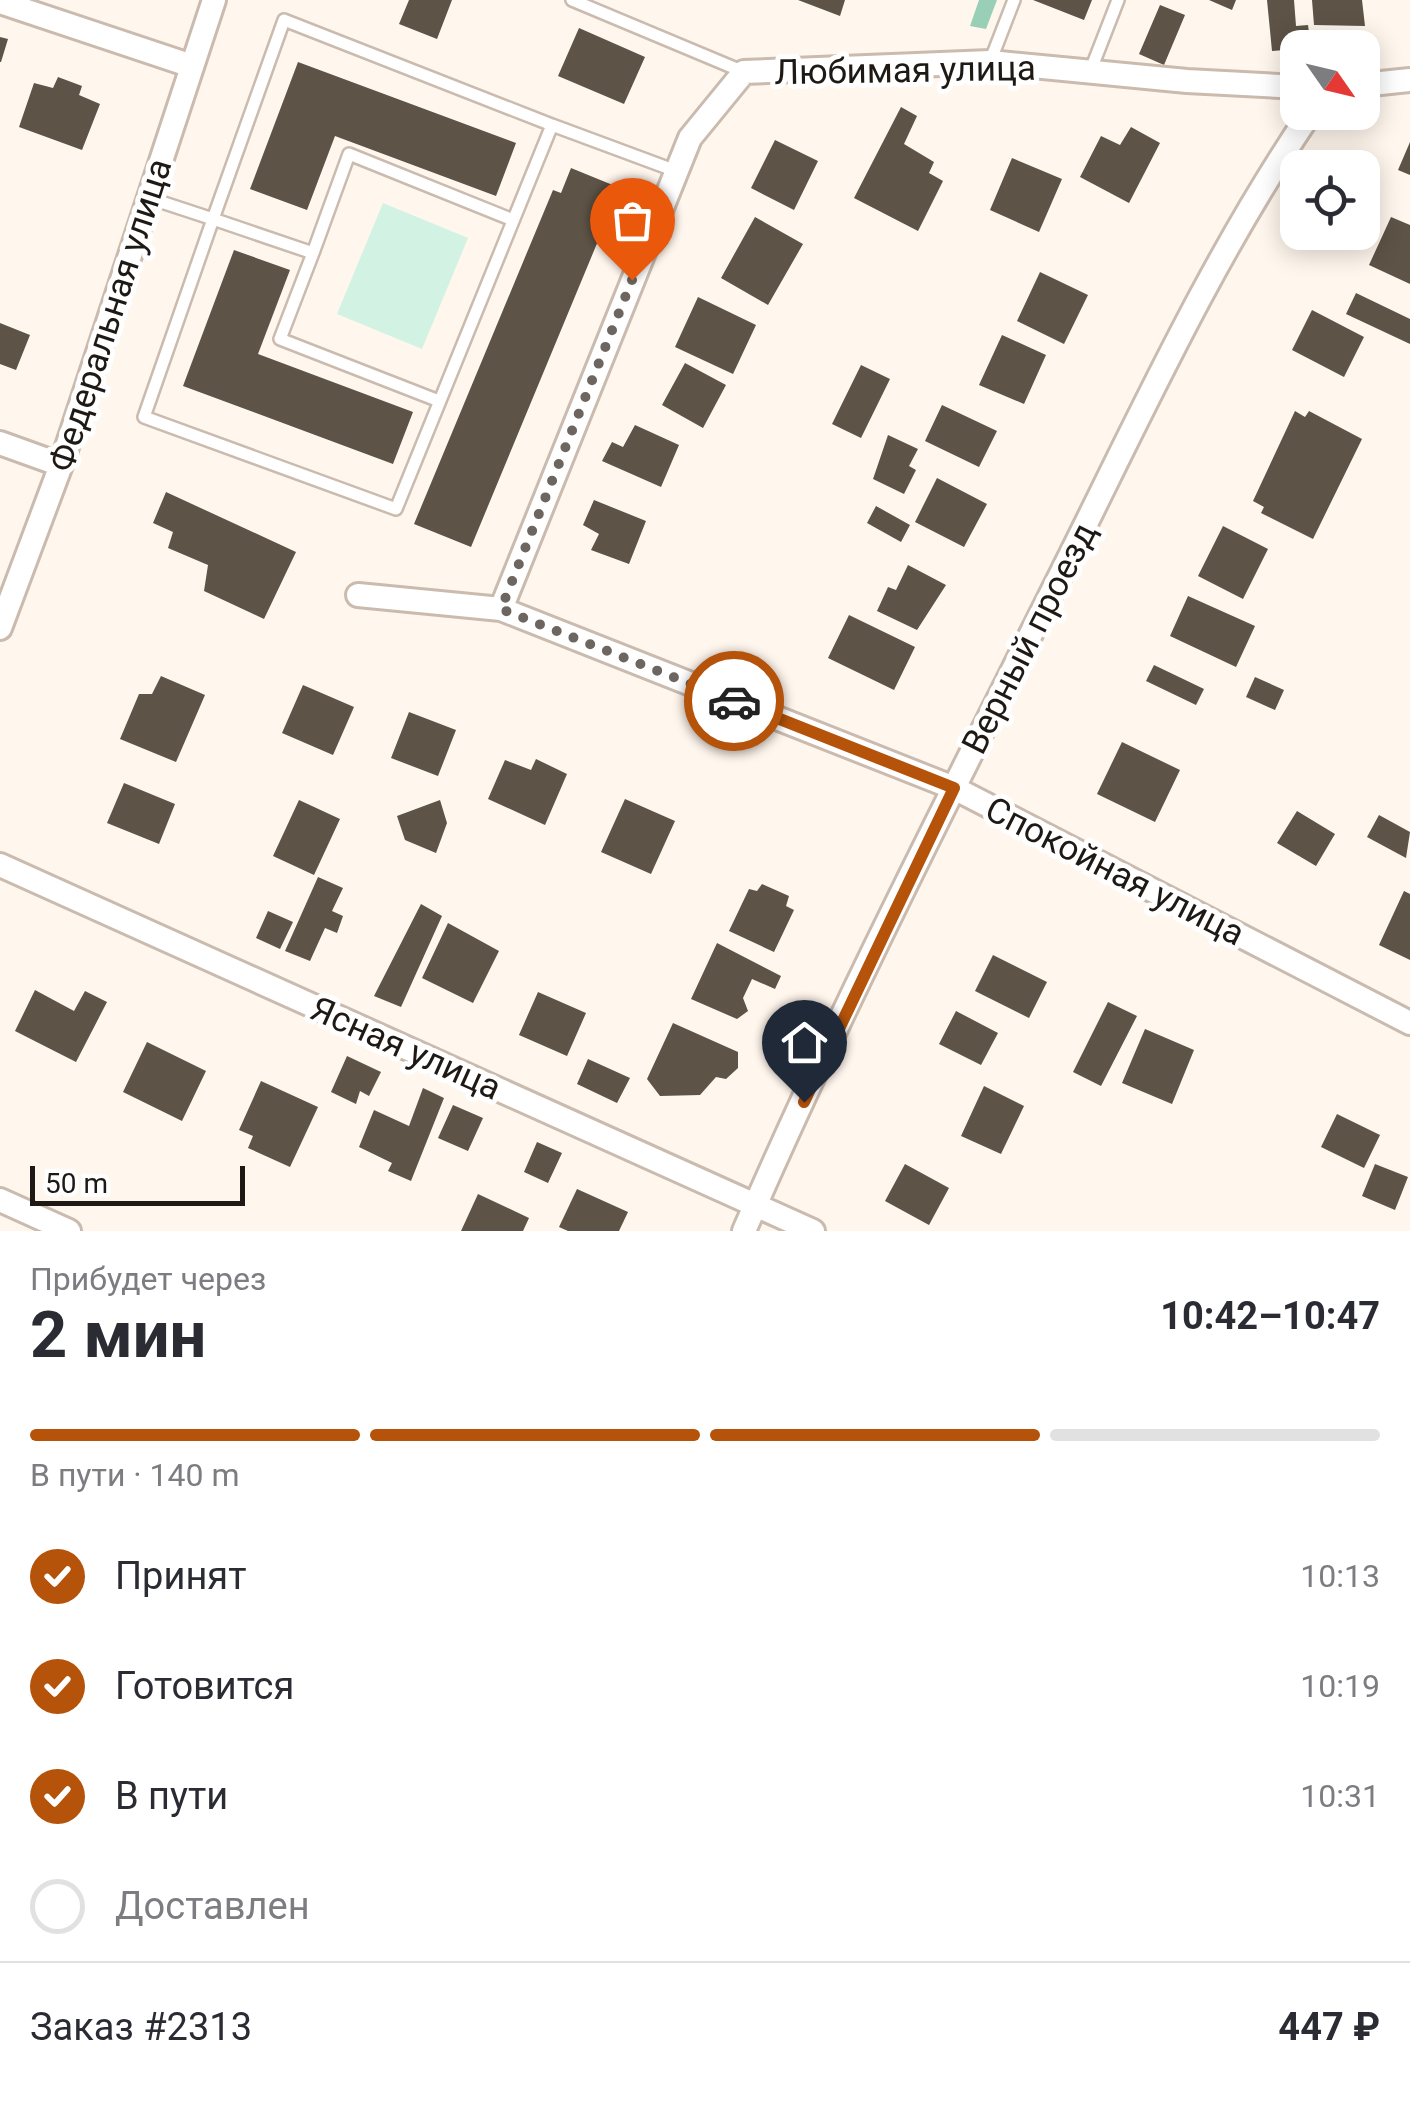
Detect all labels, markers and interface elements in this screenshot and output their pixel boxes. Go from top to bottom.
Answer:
north arrow [1280,30,1380,130]
map controls [1280,30,1380,250]
street label: Любимая улица [774,48,1036,93]
button: locate [1280,150,1380,250]
street label: Федеральная улица [41,154,180,477]
pin [590,178,675,281]
icon: bag [605,193,660,248]
street label: Верный проезд [954,516,1105,760]
courier [684,651,784,751]
icon: car [707,674,762,729]
street label: Спокойная улица [979,789,1251,954]
street label: Ясная улица [304,988,507,1109]
pin [762,1000,847,1103]
icon: home [777,1015,832,1070]
scale bar [30,1161,245,1206]
text: 50 m [45,1167,108,1200]
text: Прибудет через [30,1260,266,1298]
text: 10:42–10:47 [1160,1294,1380,1338]
text: 2 мин [30,1297,206,1373]
text: В пути · 140 m [30,1456,240,1494]
icon: check [30,1549,85,1604]
text: Принят [115,1554,246,1598]
text: 10:13 [1300,1557,1380,1595]
icon: check [30,1659,85,1714]
text: Готовится [115,1664,294,1708]
text: 10:19 [1300,1667,1380,1705]
icon: check [30,1769,85,1824]
text: В пути [115,1774,228,1818]
text: 10:31 [1300,1777,1380,1815]
text: Доставлен [115,1884,310,1928]
text: Заказ #2313 [30,2005,252,2049]
text: 447 ₽ [1278,2005,1380,2049]

